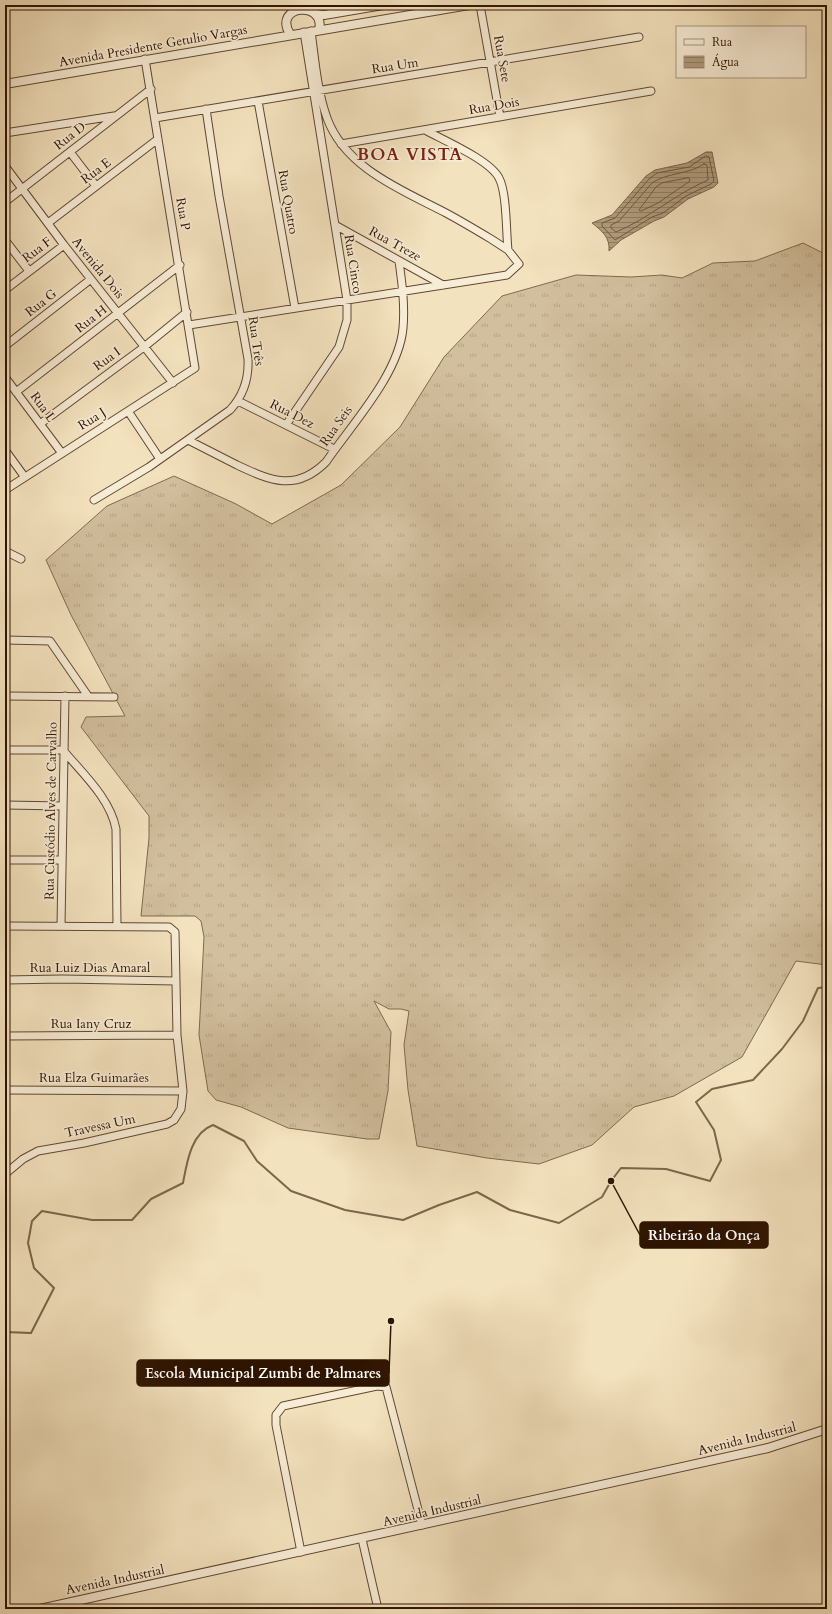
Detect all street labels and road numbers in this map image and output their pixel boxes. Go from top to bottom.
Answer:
street label: Avenida Presidente Getulio Vargas [57,21,249,71]
street label: Rua Sete [489,34,515,84]
street label: Rua Um [370,53,420,79]
street label: Rua Dois [467,93,521,119]
street label: Rua D [50,118,90,154]
street label: Rua E [77,154,115,188]
street label: Rua Quatro [273,168,303,236]
street label: Rua P [171,196,195,232]
street label: Rua Treze [366,222,424,266]
street label: Rua F [19,233,55,267]
street label: Avenida Dois [68,233,128,303]
street label: Rua Cinco [339,233,367,295]
street label: Rua G [21,285,61,321]
street label: Rua H [71,301,111,337]
street label: Rua Três [244,315,268,367]
street label: Rua I [90,343,124,375]
street label: Rua L [26,388,60,426]
street label: Rua Dez [267,395,317,433]
street label: Rua Seis [316,402,356,450]
street label: Rua J [75,404,109,434]
street label: Rua Custódio Alves de Carvalho [40,722,62,900]
street label: Rua Luiz Dias Amaral [30,959,151,977]
street label: Rua Iany Cruz [51,1015,132,1033]
street label: Rua Elza Guimarães [39,1069,149,1087]
street label: Travessa Um [63,1110,137,1142]
street label: Avenida Industrial [696,1418,799,1460]
street label: Avenida Industrial [381,1491,484,1531]
street label: Avenida Industrial [64,1561,167,1599]

